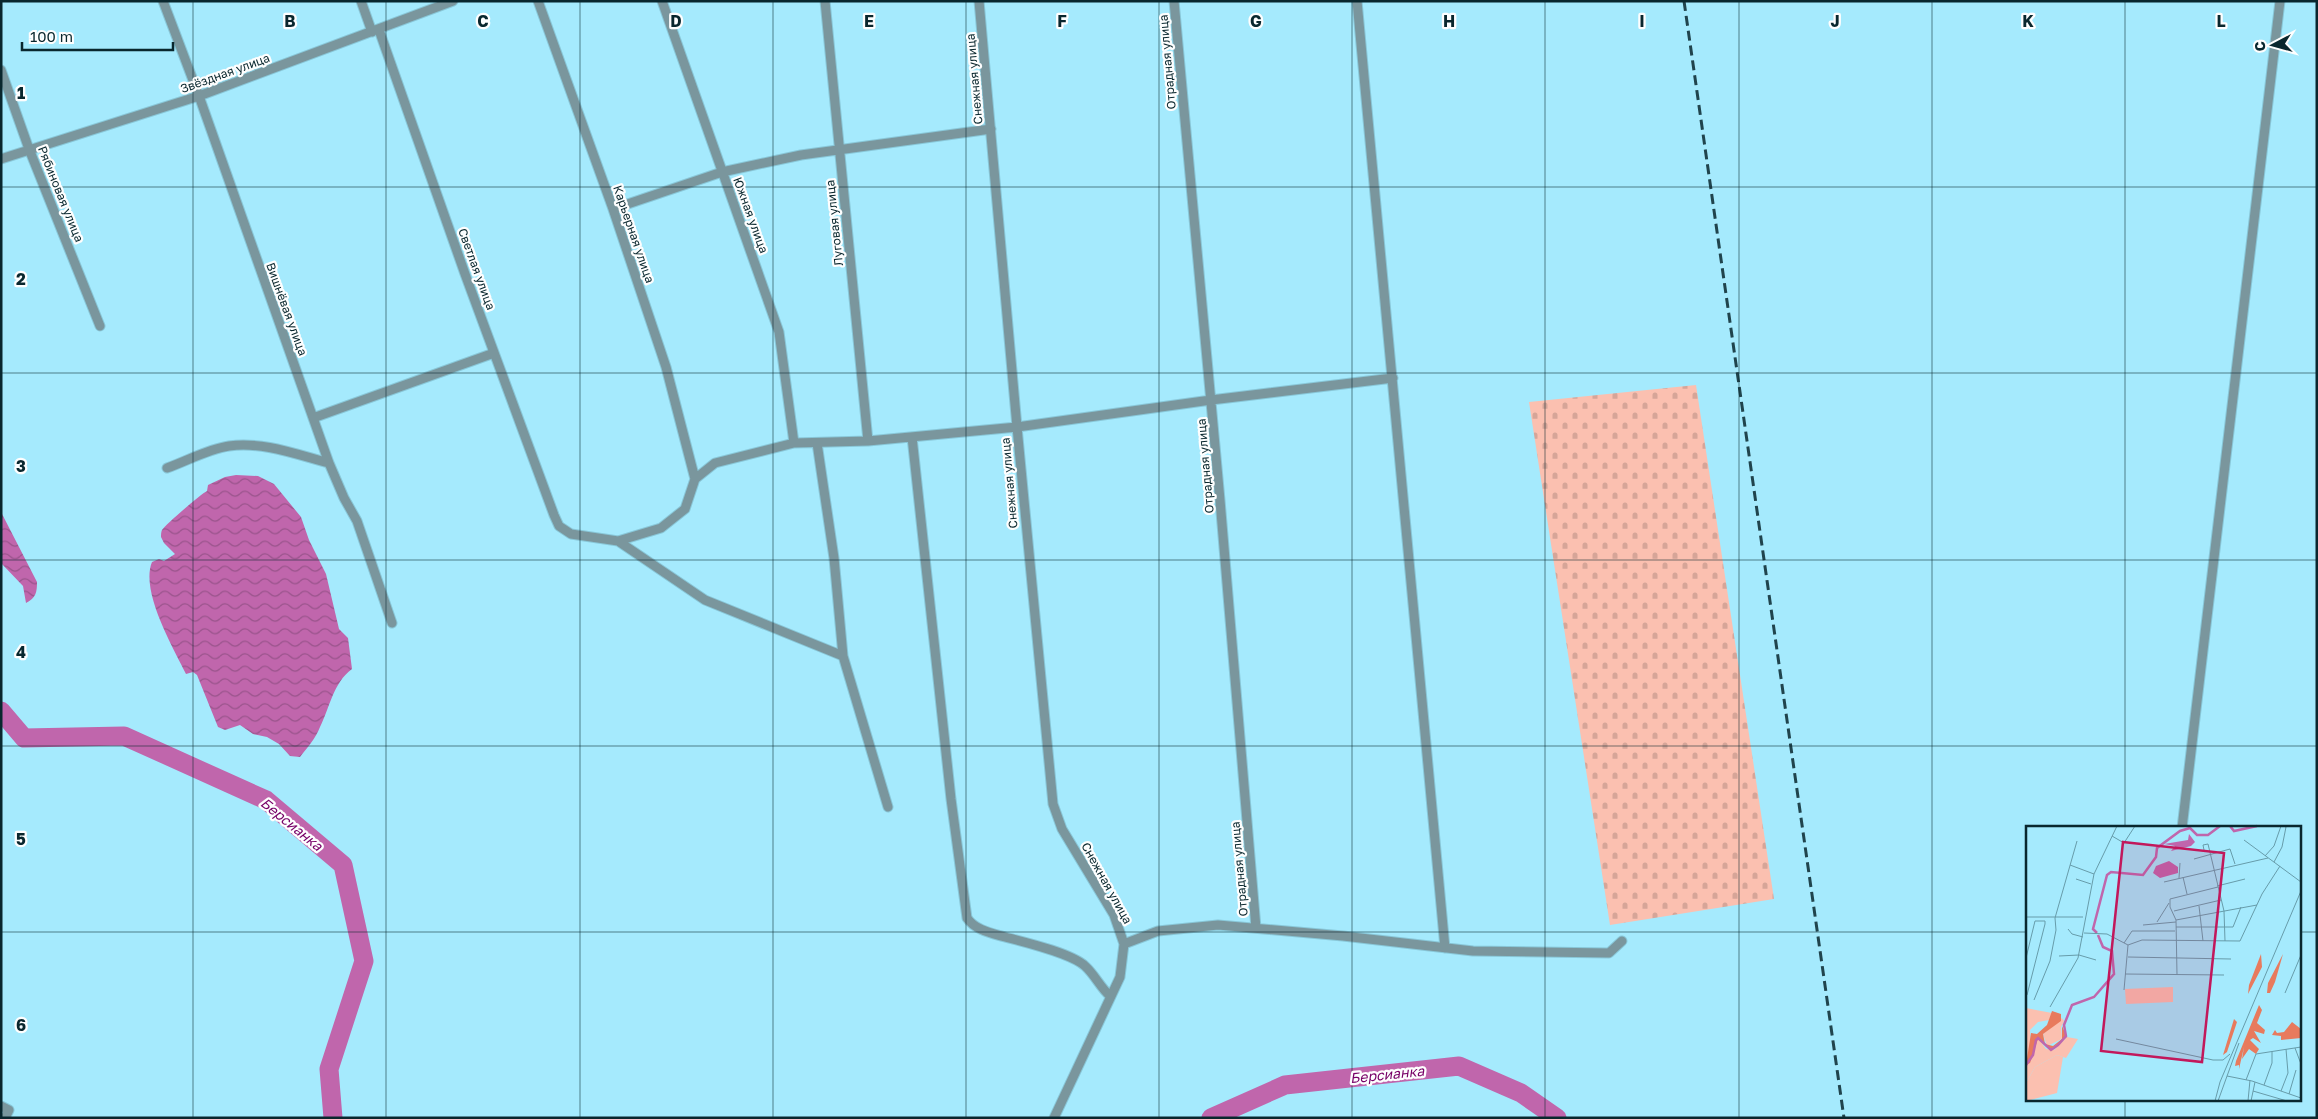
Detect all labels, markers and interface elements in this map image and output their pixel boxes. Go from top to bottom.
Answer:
text: B [284,11,296,31]
text: C [477,11,489,31]
text: D [670,11,682,31]
text: E [864,11,874,31]
text: F [1057,11,1067,31]
text: G [1250,11,1262,31]
text: H [1443,11,1455,31]
text: I [1639,11,1645,31]
text: J [1830,11,1840,31]
text: K [2022,11,2034,31]
text: L [2216,11,2226,31]
street label: Отрадная улица [1155,14,1179,110]
scale bar [22,20,174,52]
north arrow [2248,20,2298,70]
text: 100 m [30,27,73,45]
street label: Снежная улица [963,33,985,125]
text: С [2251,41,2269,52]
street label: Звёздная улица [178,50,272,96]
text: 1 [17,83,25,103]
street label: Рябиновая улица [35,144,87,244]
street label: Южная улица [730,175,772,255]
street label: Луговая улица [822,179,846,267]
street label: Карьерная улица [610,183,658,285]
street label: Светлая улица [455,226,499,312]
street label: Вишнёвая улица [263,260,311,358]
text: 2 [16,269,26,289]
street label: Отрадная улица [1193,418,1217,514]
street label: Снежная улица [998,437,1020,529]
text: 3 [16,456,26,476]
text: 4 [16,642,26,662]
water label: Берсианка [258,794,327,855]
street label: Отрадная улица [1227,821,1251,917]
inset map [2026,826,2300,1102]
text: 5 [16,829,26,849]
street label: Снежная улица [1078,840,1136,926]
text: 6 [16,1015,26,1035]
water label: Берсианка [1349,1062,1426,1086]

